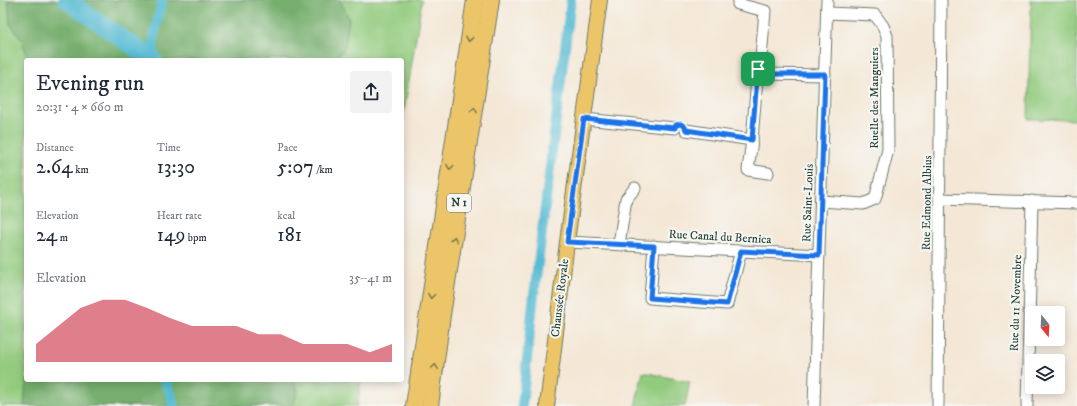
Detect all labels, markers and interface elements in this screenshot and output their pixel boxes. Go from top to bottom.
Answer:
one-way arrow [465,35,474,42]
street label: Ruelle des Manguiers [867,47,882,149]
pin [741,52,775,86]
icon: arrive [747,58,769,80]
text: Evening run [36,70,144,97]
button: share [350,71,392,113]
text: 20:31 · 4 × 660 m [36,99,123,115]
one-way arrow [469,107,478,113]
text: Distance [36,141,74,155]
text: Time [157,141,181,155]
text: Pace [277,141,298,155]
text: 2.64 [36,155,73,180]
text: 13:30 [157,155,195,180]
text: 5:07 [277,155,314,180]
street label: Rue Edmond Albius [919,155,935,251]
text: km [73,163,89,177]
text: /km [314,163,333,177]
one-way arrow [446,164,455,170]
street label: Rue Saint-Louis [799,164,817,242]
road number: N 1 [447,194,471,212]
text: Elevation [36,209,79,223]
text: Heart rate [157,209,202,223]
text: kcal [277,209,295,223]
text: 24 [36,223,57,248]
text: 149 [157,223,186,248]
text: 181 [277,223,302,248]
street label: Rue Canal du Bernica [668,227,773,247]
text: m [57,231,68,245]
text: bpm [186,231,207,245]
one-way arrow [449,236,458,242]
street label: Rue du 11 Novembre [1007,254,1025,352]
street label: Chaussée Royale [548,258,572,338]
text: Elevation [36,270,86,286]
text: 35–41 m [349,270,392,286]
one-way arrow [427,293,436,299]
north arrow [1025,306,1065,346]
map controls [1025,306,1065,394]
button: layers [1025,354,1065,394]
one-way arrow [430,364,439,370]

